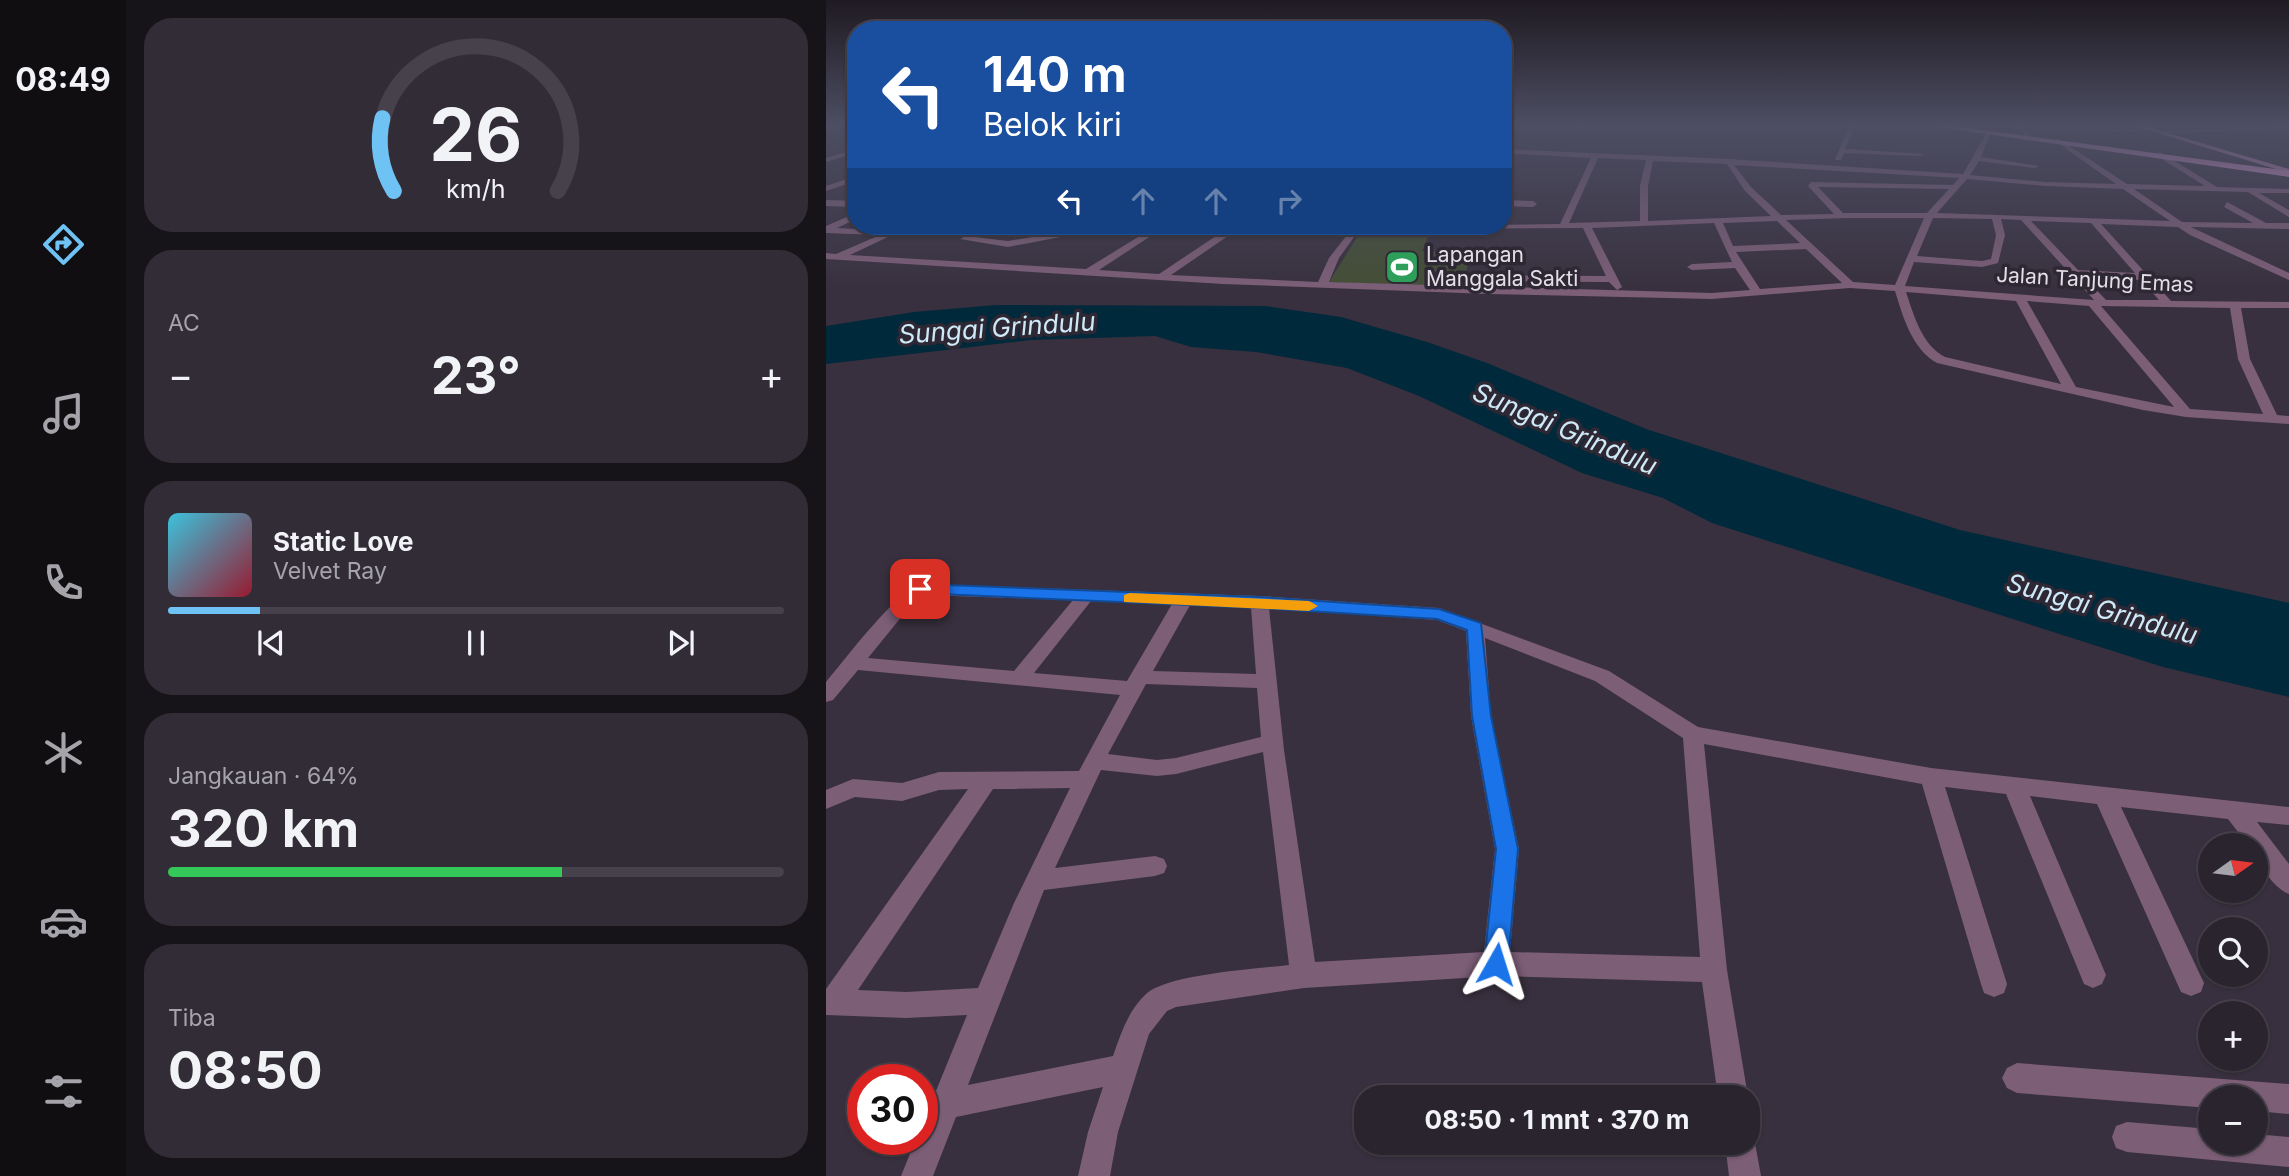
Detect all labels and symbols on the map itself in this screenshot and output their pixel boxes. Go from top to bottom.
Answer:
place label: Lapangan Manggala Sakti [1426,242,1578,291]
sports icon: Lapangan Manggala Sakti [1383,248,1421,286]
street label: Jalan Tanjung Emas [1996,262,2194,297]
water label: Sungai Grindulu [898,305,1096,350]
water label: Sungai Grindulu [1468,376,1662,481]
pin [890,559,950,619]
water label: Sungai Grindulu [2003,566,2201,651]
north arrow [2198,833,2268,903]
position arrow [1459,927,1533,1001]
speed limit sign: 30 [847,1064,938,1155]

